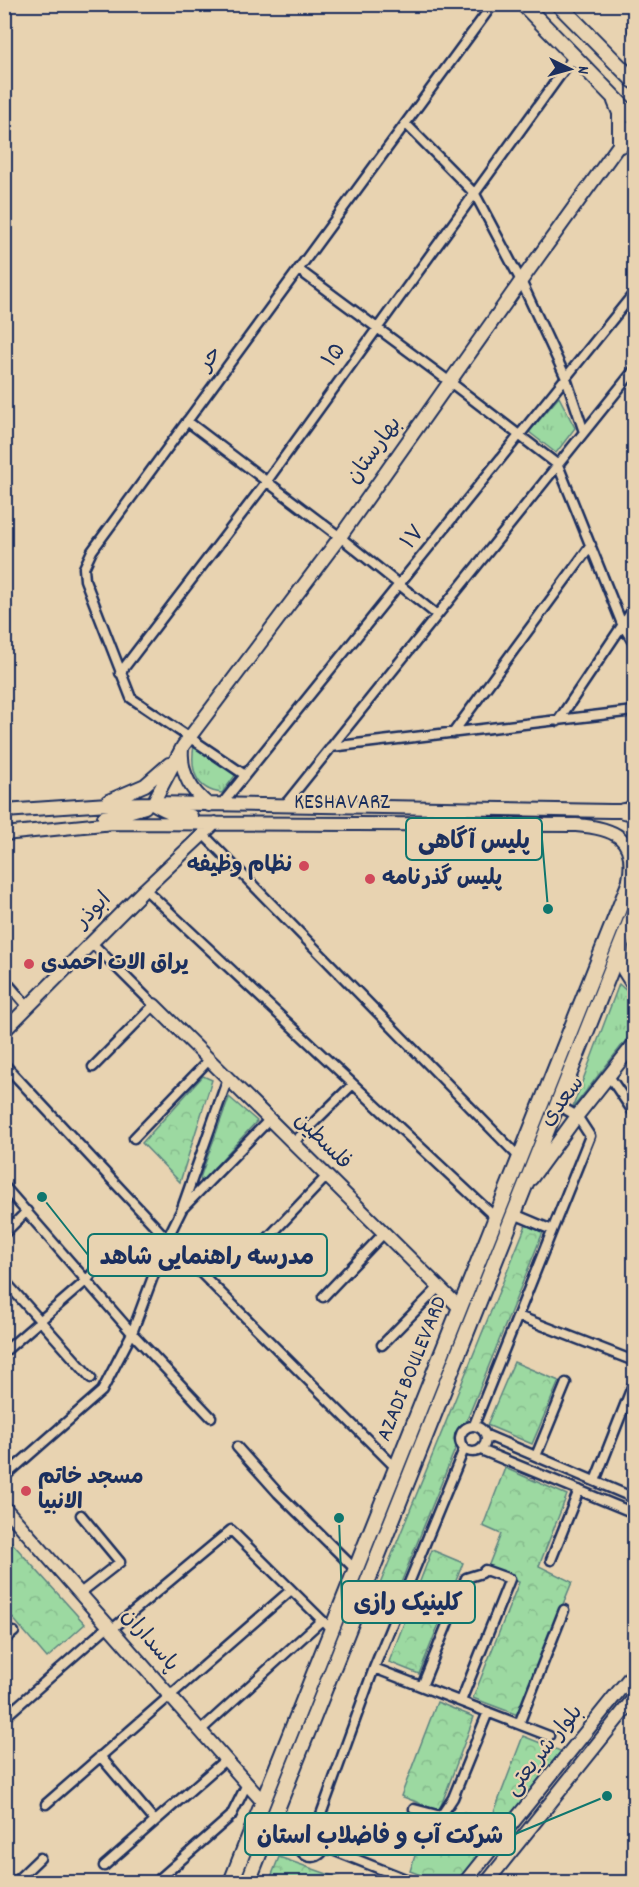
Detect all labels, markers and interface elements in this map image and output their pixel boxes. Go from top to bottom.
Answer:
north arrow [540,39,600,99]
text: N [571,65,594,75]
street label: ۱۵ [316,337,354,375]
street label: حر [190,340,231,380]
street label: بهارستان [340,411,410,491]
street label: ۱۷ [395,519,433,557]
street label: KESHAVARZ [294,788,390,819]
callout: پلیس آگاهی [406,818,542,860]
text: پلیس آگاهی [418,825,530,860]
place label: نظام وظیفه [187,851,292,882]
marker: نظام وظیفه [297,859,311,873]
place label: پلیس گذرنامه [382,863,503,895]
marker: پلیس گذرنامه [363,872,377,886]
street label: ابوذر [67,886,119,938]
place label: یراق الات احمدی [41,949,189,980]
marker: یراق الات احمدی [22,957,36,971]
street label: سعدی [533,1070,593,1134]
street label: فلسطین [286,1106,358,1178]
callout: مدرسه راهنمایی شاهد [88,1234,327,1276]
text: مدرسه راهنمایی شاهد [100,1242,314,1276]
street label: AZADI BOULEVARD [370,1292,456,1446]
place label: مسجد خاتم الانبیا [38,1463,144,1519]
marker: مسجد خاتم الانبیا [19,1484,33,1498]
callout: کلینیک رازی [342,1581,475,1623]
text: کلینیک رازی [353,1588,463,1622]
street label: پاسداران [113,1602,185,1680]
street label: بلوار شریعتی [498,1699,592,1803]
callout: شرکت آب و فاضلاب استان [245,1813,515,1855]
text: شرکت آب و فاضلاب استان [257,1821,503,1855]

